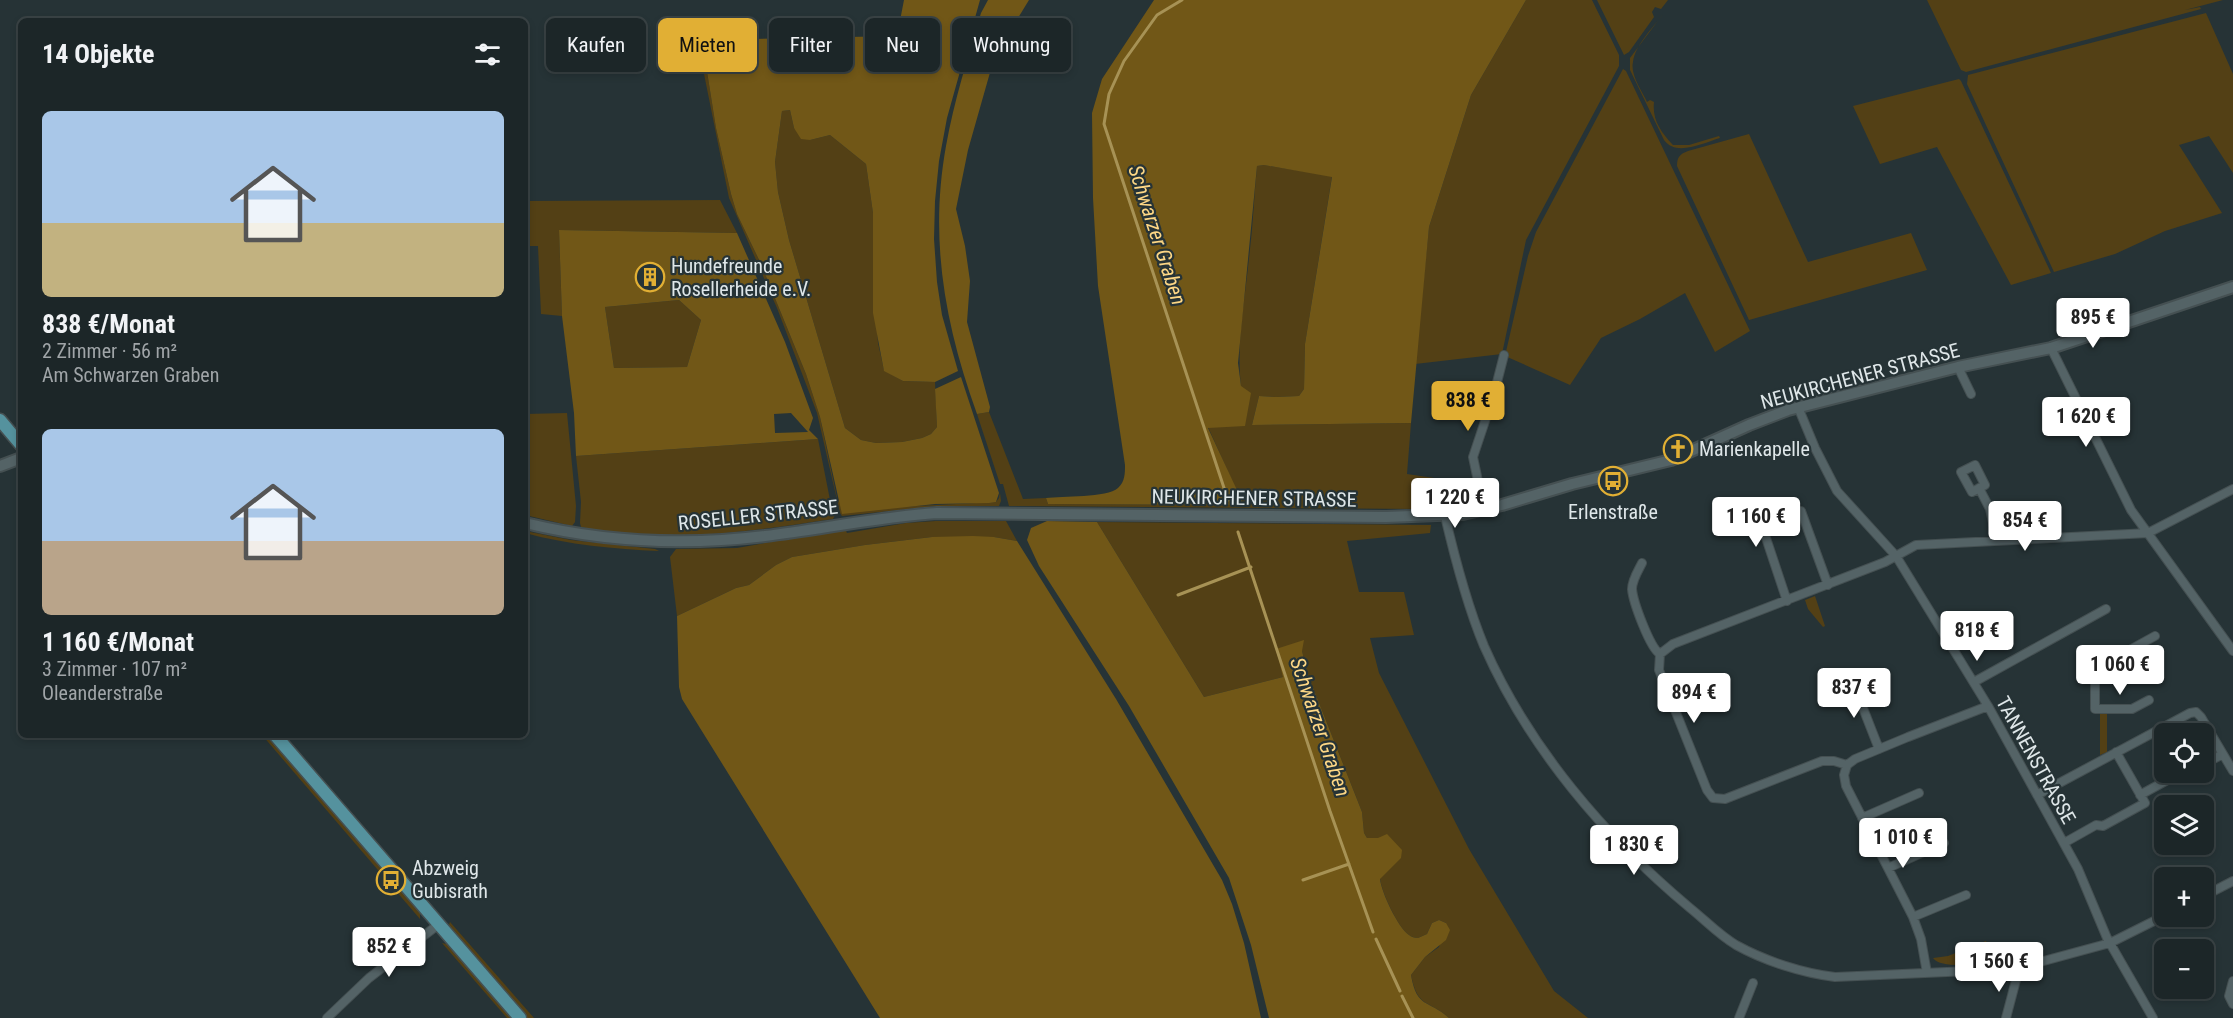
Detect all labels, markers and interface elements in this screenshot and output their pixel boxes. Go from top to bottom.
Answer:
chip: Kaufen [546,18,646,72]
chip: Mieten [658,18,757,72]
chip: Filter [769,18,853,72]
chip: Neu [865,18,940,72]
chip: Wohnung [952,18,1071,72]
icon: filters [471,38,504,71]
text: 14 Objekte [42,39,155,69]
icon: home [219,150,327,258]
water label: Schwarzer Graben [1123,162,1191,308]
place label: Hundefreunde Rosellerheide e.V. [671,254,811,301]
building icon: Hundefreunde Rosellerheide e.V. [634,261,666,293]
pin: 895 € [2051,298,2135,349]
text: 895 € [2070,305,2116,329]
text: 838 €/Monat [42,309,175,339]
street label: NEUKIRCHENER STRASSE [1758,338,1962,414]
text: 2 Zimmer · 56 m² [42,339,177,363]
text: Am Schwarzen Graben [42,363,219,387]
pin: 838 € [1426,381,1510,432]
text: 838 € [1445,388,1491,412]
pin: 1 620 € [2031,397,2141,448]
text: 1 620 € [2056,404,2116,428]
church icon: Marienkapelle [1662,433,1694,465]
place label: Marienkapelle [1699,437,1810,461]
bus stop icon: Erlenstraße [1597,465,1629,497]
icon: home [219,468,327,576]
pin: 1 220 € [1400,478,1510,529]
street label: NEUKIRCHENER STRASSE [1151,484,1357,512]
text: 1 220 € [1425,485,1485,509]
street label: ROSELLER STRASSE [677,495,839,535]
pin: 1 160 € [1701,497,1811,548]
place label: Erlenstraße [1568,500,1658,524]
pin: 854 € [1983,501,2067,552]
text: 1 160 € [1726,504,1786,528]
text: 854 € [2002,508,2048,532]
pin: 818 € [1935,611,2019,662]
text: 818 € [1954,618,2000,642]
text: 1 160 €/Monat [42,627,194,657]
pin: 1 060 € [2065,645,2175,696]
text: 1 060 € [2090,652,2150,676]
water label: Schwarzer Graben [1285,654,1355,800]
text: 3 Zimmer · 107 m² [42,657,187,681]
pin: 837 € [1812,668,1896,719]
pin: 894 € [1652,673,1736,724]
text: 837 € [1831,675,1877,699]
text: 894 € [1671,680,1717,704]
text: Oleanderstraße [42,681,163,705]
street label: TANNENSTRASSE [1991,692,2081,828]
map controls [2154,723,2214,999]
button: locate [2154,723,2214,783]
button: layers [2154,795,2214,855]
pin: 1 010 € [1848,818,1958,869]
pin: 1 830 € [1579,825,1689,876]
text: 1 010 € [1873,825,1933,849]
text: 1 830 € [1604,832,1664,856]
place label: Abzweig Gubisrath [412,856,488,903]
bus stop icon: Abzweig Gubisrath [375,864,407,896]
button: + [2154,867,2214,927]
pin: 852 € [347,927,431,978]
text: 852 € [366,934,412,958]
button: − [2154,939,2214,999]
pin: 1 560 € [1944,942,2054,993]
text: 1 560 € [1969,949,2029,973]

